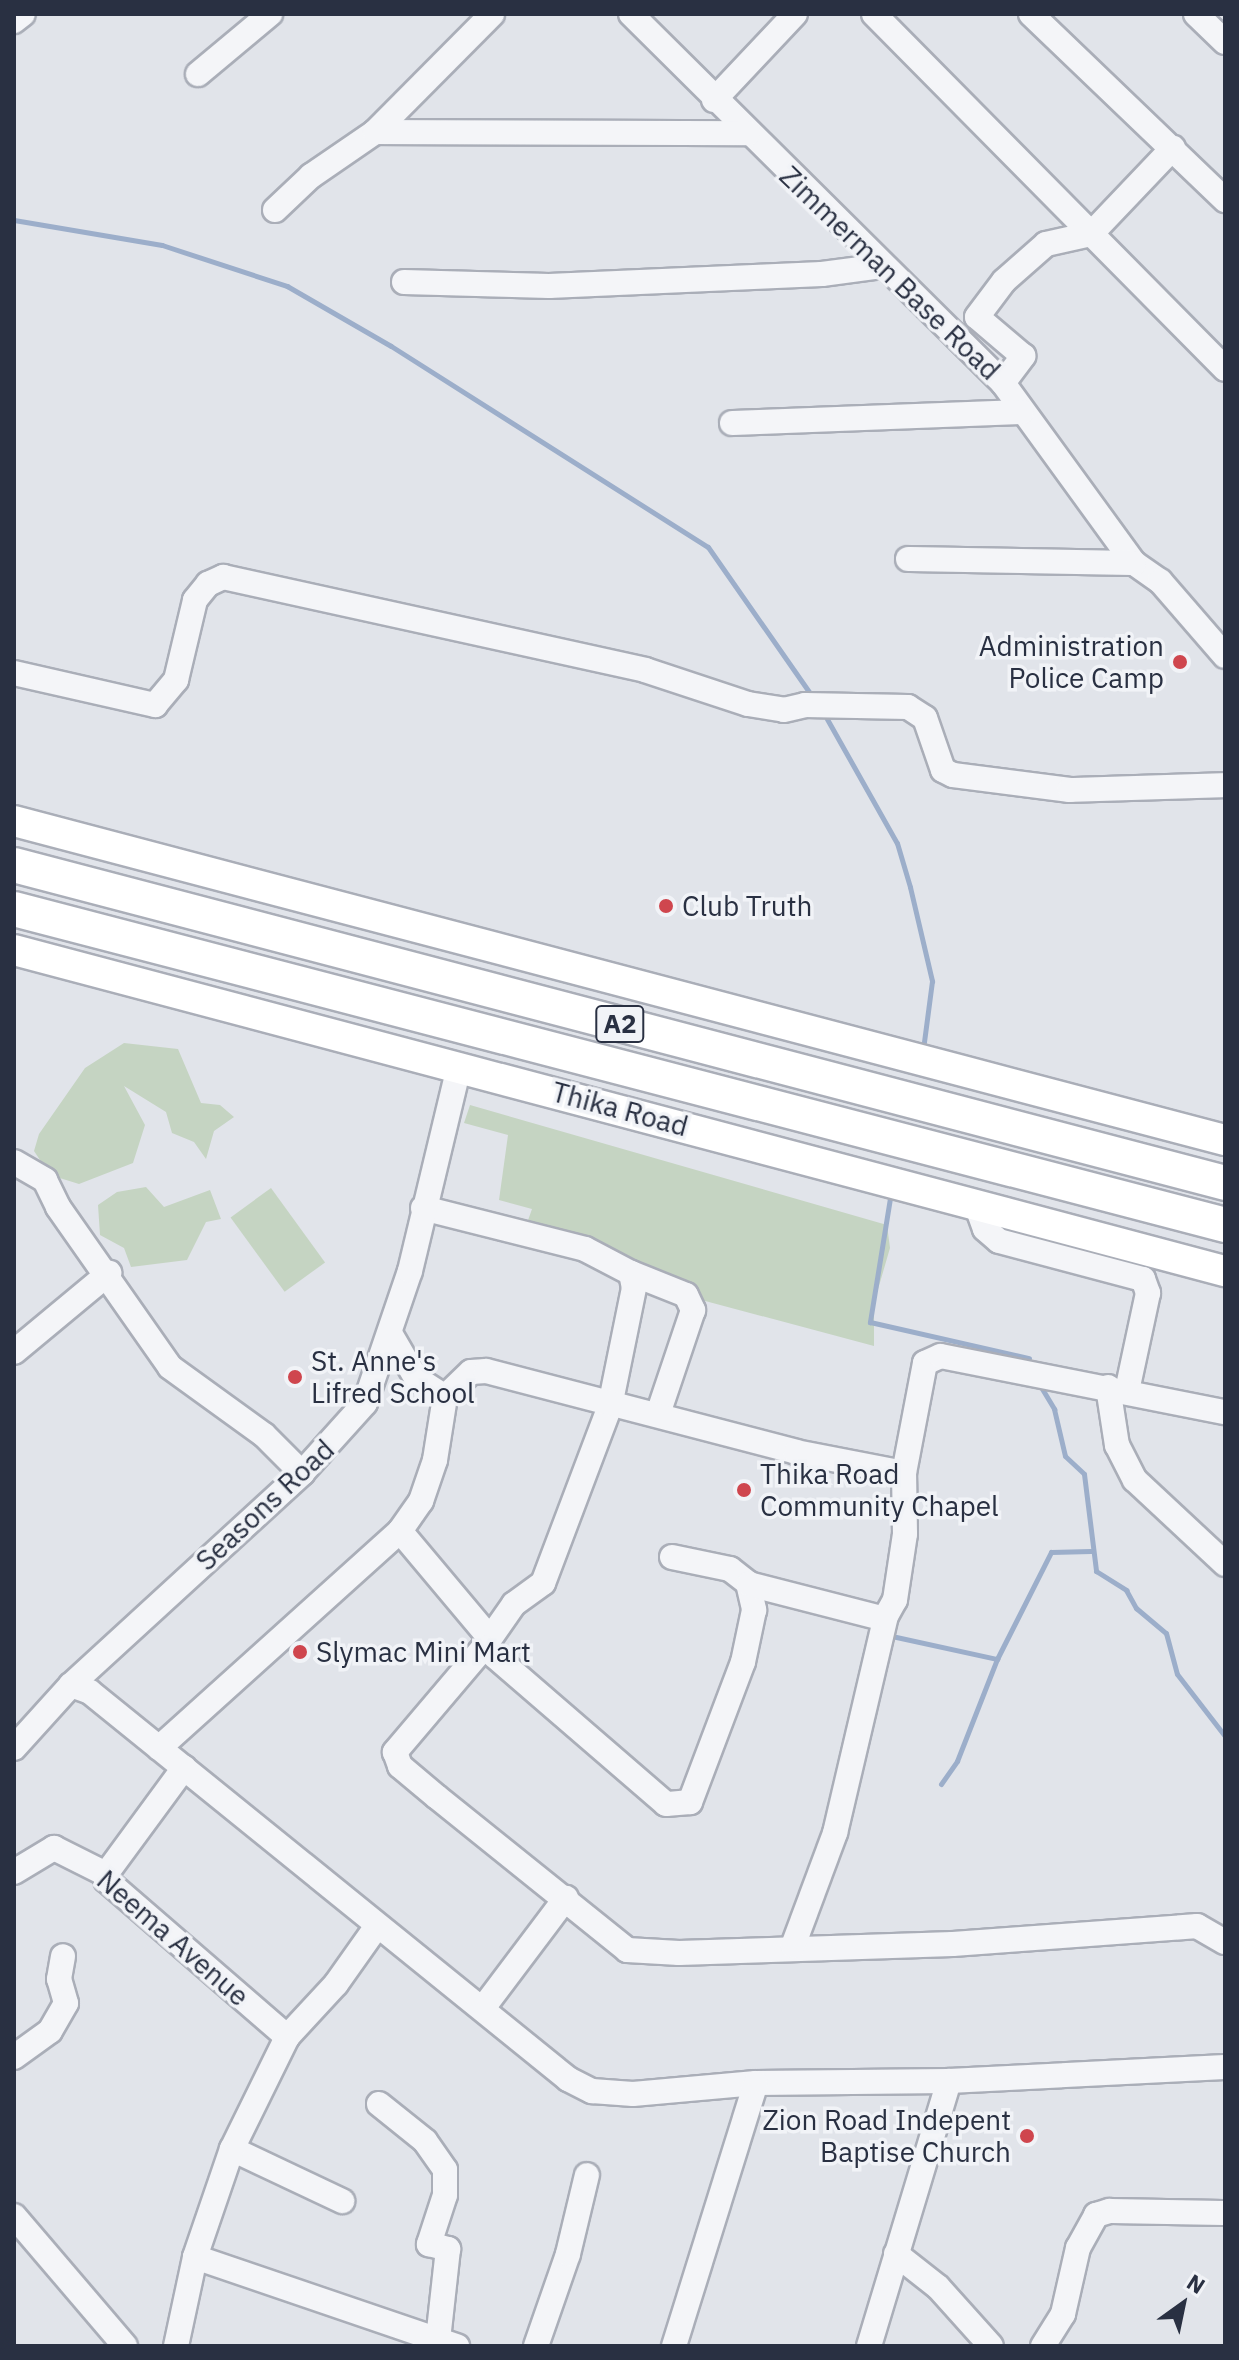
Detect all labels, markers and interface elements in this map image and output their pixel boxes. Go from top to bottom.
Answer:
street label: Zimmerman Base Road [773,159,1007,387]
place label: Administration Police Camp [979,629,1164,695]
marker: Administration Police Camp [1171,653,1189,671]
place label: Club Truth [682,889,812,923]
marker: Club Truth [657,897,675,915]
road number: A2 [594,1002,646,1046]
street label: Thika Road [548,1075,692,1143]
place label: St. Anne's Lifred School [311,1344,475,1410]
marker: St. Anne's Lifred School [286,1368,304,1386]
street label: Seasons Road [189,1433,341,1577]
place label: Thika Road Community Chapel [760,1457,999,1523]
marker: Thika Road Community Chapel [735,1481,753,1499]
place label: Slymac Mini Mart [316,1635,531,1669]
marker: Slymac Mini Mart [291,1643,309,1661]
street label: Neema Avenue [90,1863,256,2013]
place label: Zion Road Indepent Baptise Church [763,2103,1011,2169]
marker: Zion Road Indepent Baptise Church [1018,2127,1036,2145]
north arrow [1143,2264,1223,2344]
text: N [1182,2267,1211,2300]

